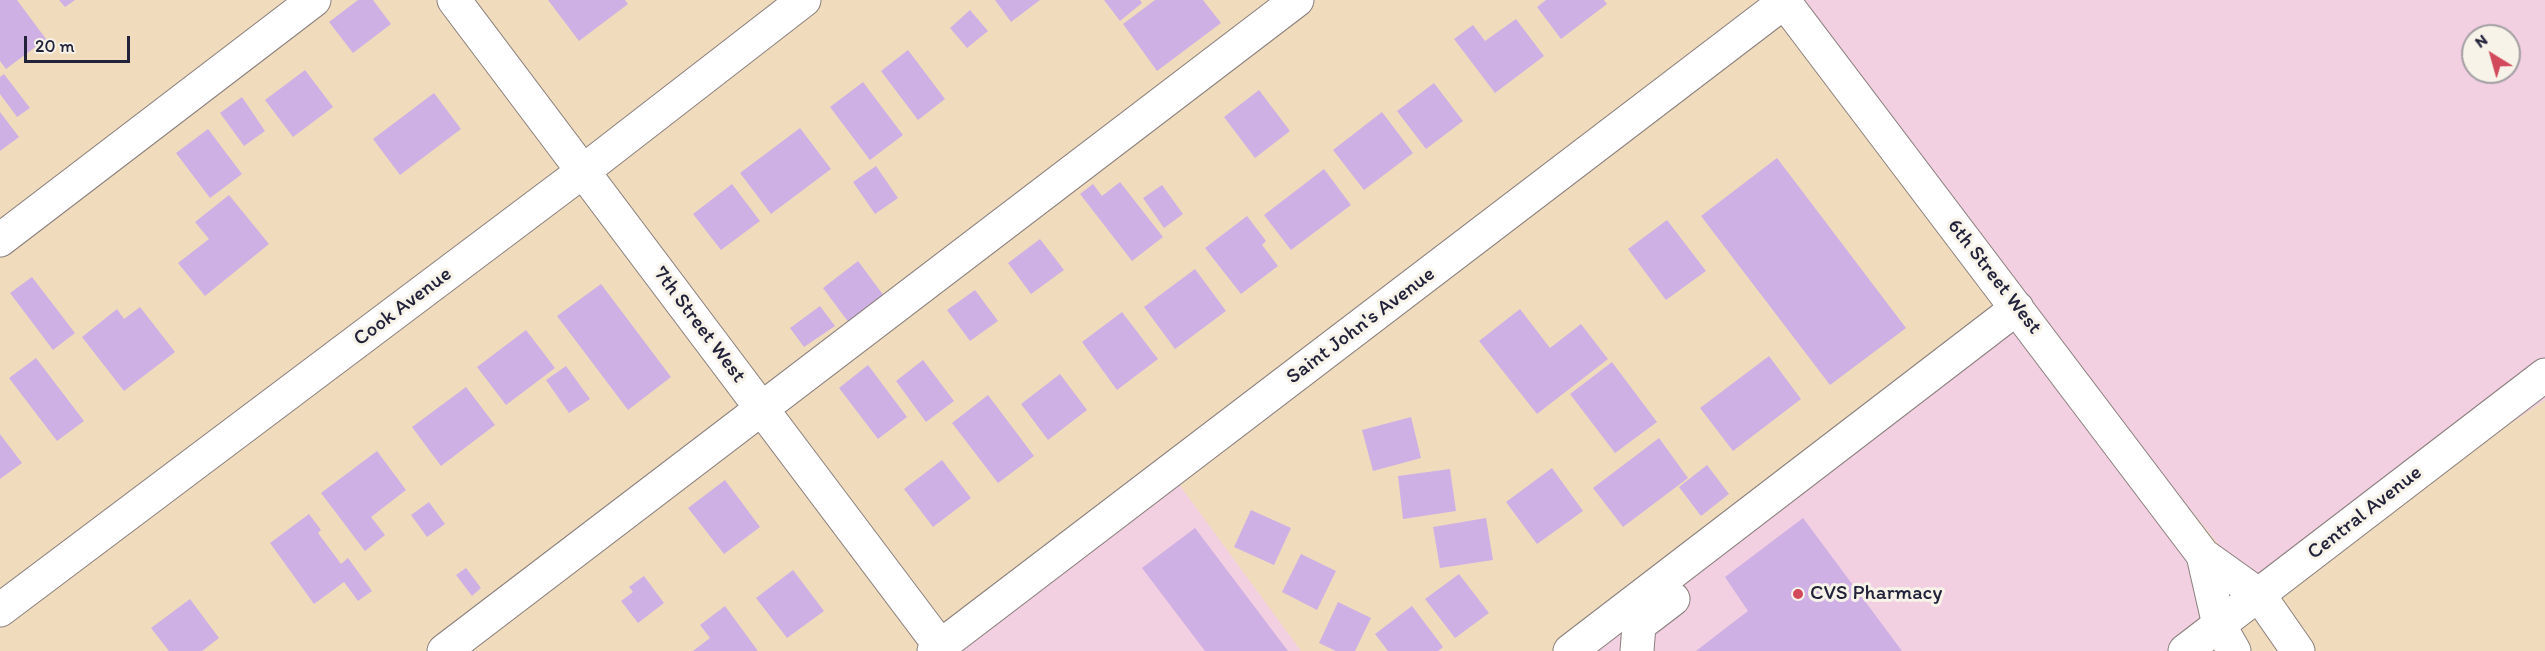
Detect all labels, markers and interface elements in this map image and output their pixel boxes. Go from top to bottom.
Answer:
scale bar [27,24,134,62]
north arrow [2461,24,2521,84]
text: N [2471,30,2491,52]
text: 20 m [35,35,75,57]
street label: 6th Street West [1941,214,2047,340]
street label: Cook Avenue [349,262,457,352]
street label: 7th Street West [647,262,751,388]
street label: Saint John's Avenue [1282,262,1440,390]
street label: Central Avenue [2303,461,2427,565]
place label: CVS Pharmacy [1810,581,1942,607]
marker: CVS Pharmacy [1791,587,1805,601]

